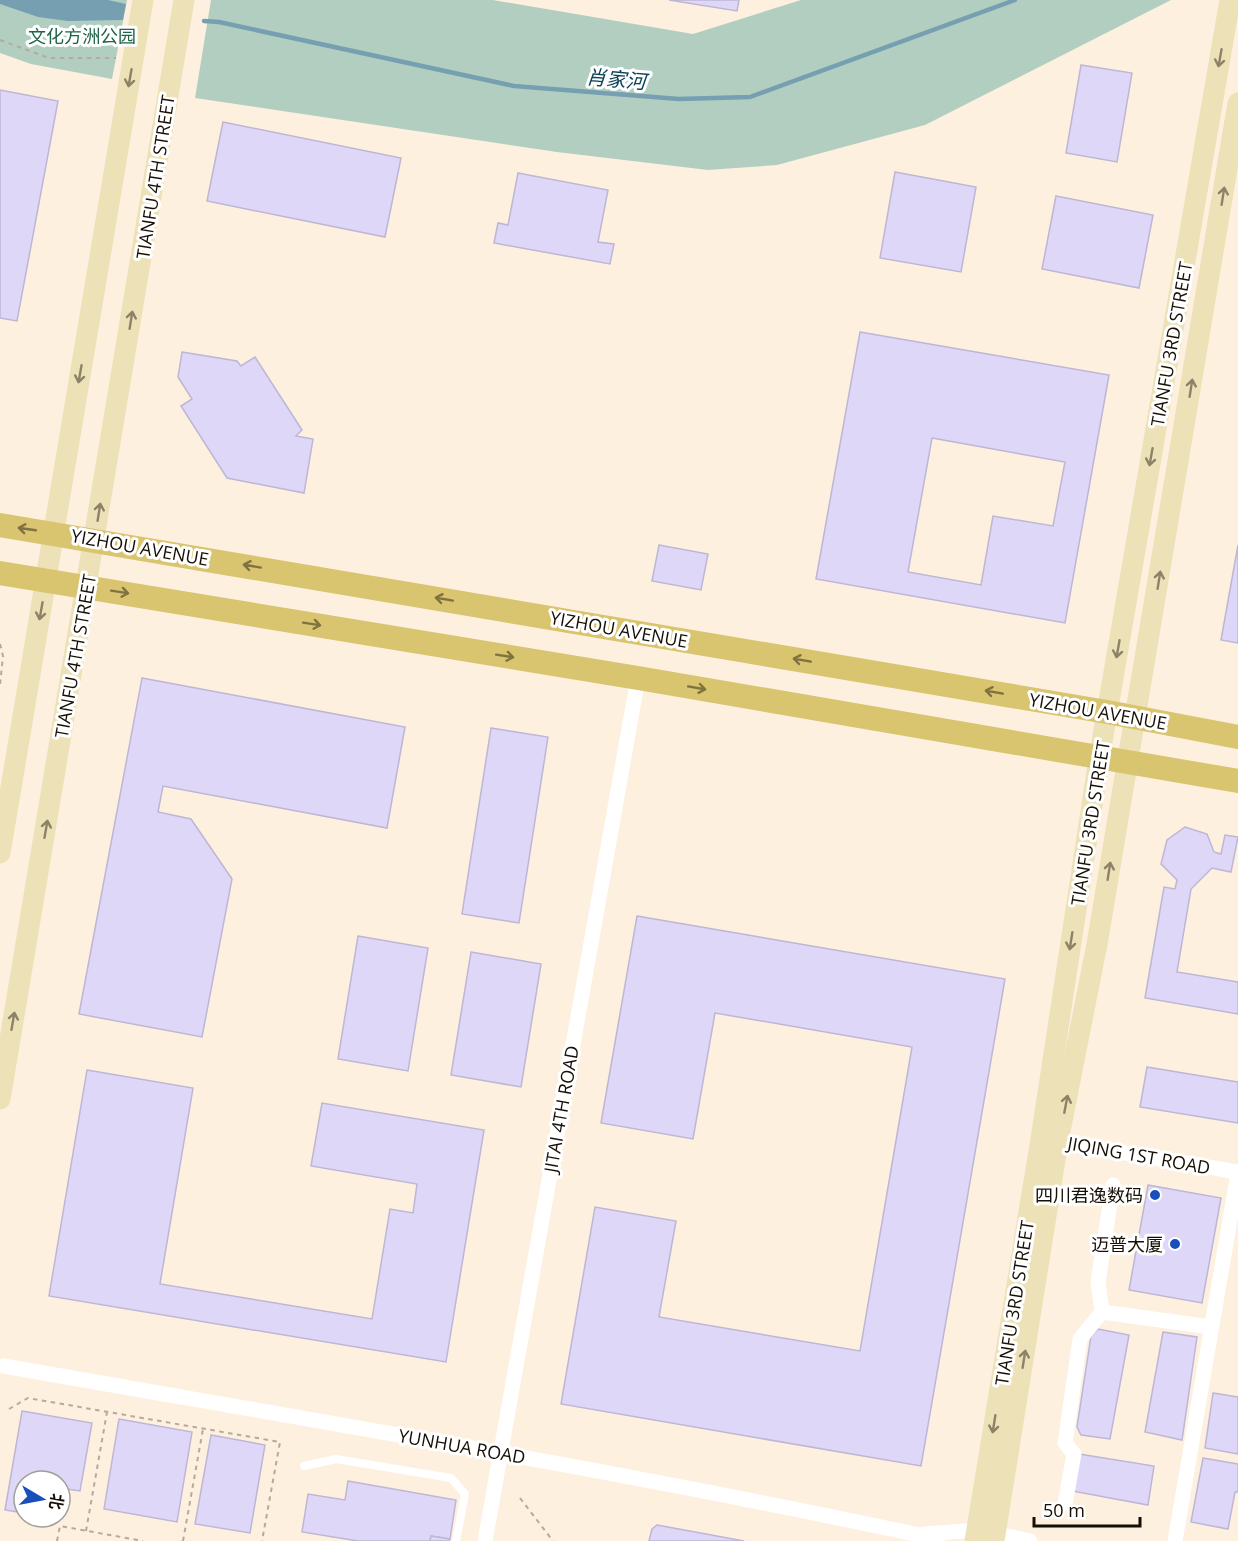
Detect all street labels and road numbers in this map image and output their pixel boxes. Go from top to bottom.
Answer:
street label: TIANFU 4TH STREET [130,93,180,261]
street label: TIANFU 3RD STREET [1145,260,1197,428]
street label: YIZHOU AVENUE [69,523,211,571]
street label: TIANFU 4TH STREET [49,572,101,740]
street label: YIZHOU AVENUE [548,605,690,653]
street label: YIZHOU AVENUE [1027,687,1169,735]
street label: TIANFU 3RD STREET [1065,739,1115,907]
street label: JITAI 4TH ROAD [538,1044,584,1176]
street label: JIQING 1ST ROAD [1064,1130,1212,1179]
street label: TIANFU 3RD STREET [989,1219,1039,1387]
street label: YUNHUA ROAD [397,1423,527,1469]

